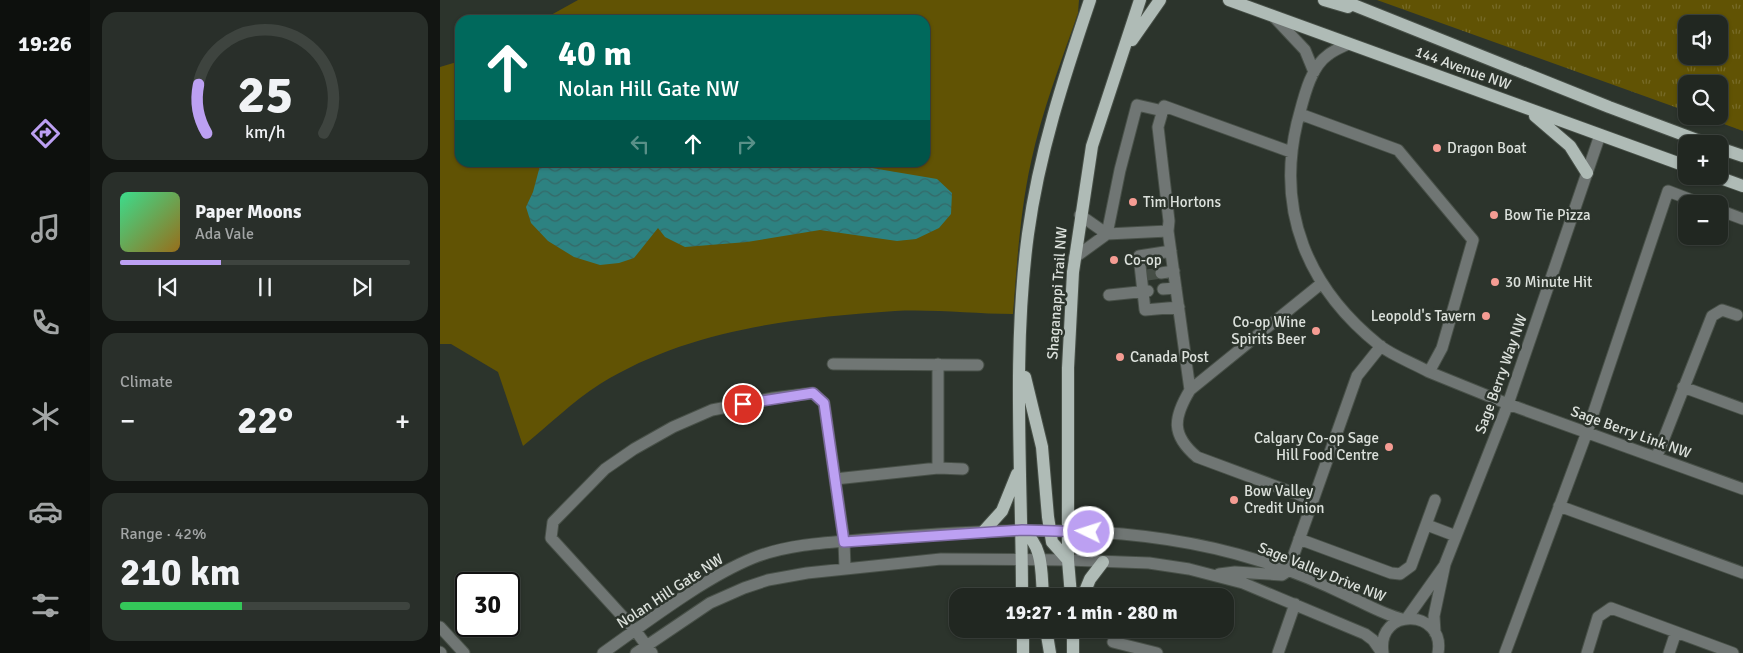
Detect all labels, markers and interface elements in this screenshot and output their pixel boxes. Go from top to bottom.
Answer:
map controls [1678,15,1728,245]
button: sound [1678,15,1728,65]
text: 19:26 [18,30,72,57]
text: 40 m [558,32,632,75]
icon: ahead [475,35,540,100]
street label: 144 Avenue NW [1413,42,1514,94]
text: 25 [237,63,293,127]
text: Nolan Hill Gate NW [558,75,739,102]
button: search [1678,75,1728,125]
icon: directions [28,116,63,151]
text: km/h [245,121,285,143]
icon: left [626,130,654,158]
icon: ahead [679,130,707,158]
icon: right [732,130,760,158]
button: + [1678,135,1728,185]
place label: Dragon Boat [1447,139,1526,157]
marker: Dragon Boat [1431,142,1443,154]
place label: Tim Hortons [1143,193,1222,211]
button: − [1678,195,1728,245]
marker: Tim Hortons [1127,196,1139,208]
text: Paper Moons [195,200,301,224]
place label: Bow Tie Pizza [1504,206,1591,224]
marker: Bow Tie Pizza [1488,209,1500,221]
icon: music [28,211,63,246]
text: Ada Vale [195,224,254,244]
street label: Shaganappi Trail NW [1043,226,1071,360]
place label: Co-op [1124,251,1162,269]
marker: Co-op [1108,254,1120,266]
icon: previous [154,273,182,301]
icon: pause [251,273,279,301]
icon: next [348,273,376,301]
place label: 30 Minute Hit [1505,273,1592,291]
marker: 30 Minute Hit [1489,276,1501,288]
icon: phone [28,305,63,340]
place label: Leopold's Tavern [1371,307,1476,325]
marker: Leopold's Tavern [1480,310,1492,322]
street label: Sage Berry Way NW [1471,312,1531,436]
place label: Co-op Wine Spirits Beer [1231,313,1306,348]
marker: Co-op Wine Spirits Beer [1310,325,1322,337]
place label: Canada Post [1130,348,1209,366]
marker: Canada Post [1114,351,1126,363]
text: Climate [120,372,173,392]
pin [722,383,764,425]
icon: arrive [729,390,757,418]
text: 22° [237,397,293,444]
icon: climate [28,399,63,434]
street label: Sage Berry Link NW [1568,402,1694,462]
text: − [120,404,135,438]
text: + [395,404,410,438]
place label: Calgary Co-op Sage Hill Food Centre [1254,429,1379,464]
marker: Calgary Co-op Sage Hill Food Centre [1383,441,1395,453]
place label: Bow Valley Credit Union [1244,482,1325,517]
icon: car [28,494,63,529]
marker: Bow Valley Credit Union [1228,494,1240,506]
position arrow [1062,505,1114,557]
text: Range · 42% [120,524,206,544]
street label: Sage Valley Drive NW [1256,538,1389,606]
text: 210 km [120,549,241,596]
street label: Nolan Hill Gate NW [613,550,727,632]
speed limit sign: 30 [455,572,520,637]
icon: filters [28,588,63,623]
text: 19:27 · 1 min · 280 m [1005,601,1178,625]

